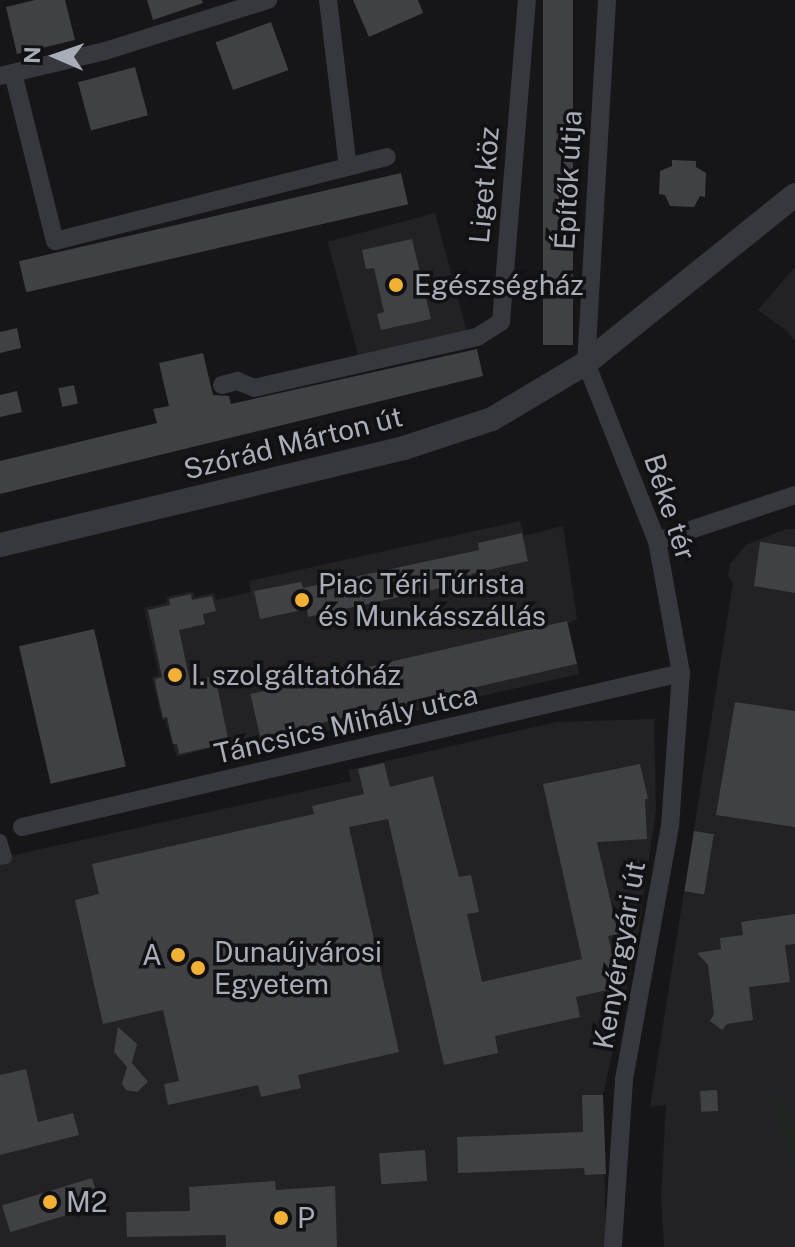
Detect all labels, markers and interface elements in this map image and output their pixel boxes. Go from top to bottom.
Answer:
north arrow [16,16,96,96]
text: N [19,46,45,64]
street label: Építők útja [548,109,588,251]
street label: Liget köz [462,125,506,245]
place label: Egészségház [414,268,584,302]
marker: Egészségház [385,274,407,296]
street label: Szórád Márton út [180,400,406,486]
street label: Béke tér [637,450,703,564]
place label: Piac Téri Túrista és Munkásszállás [318,567,546,633]
marker: Piac Téri Túrista és Munkásszállás [293,591,311,609]
place label: I. szolgáltatóház [191,658,401,692]
marker: I. szolgáltatóház [166,666,184,684]
street label: Táncsics Mihály utca [211,677,481,771]
street label: Kenyérgyári út [586,858,652,1052]
place label: Dunaújvárosi Egyetem [214,935,382,1001]
place label: A [142,938,162,972]
marker: A [169,946,187,964]
marker: Dunaújvárosi Egyetem [189,959,207,977]
place label: M2 [66,1185,107,1219]
marker: M2 [41,1193,59,1211]
place label: P [297,1201,315,1235]
marker: P [272,1209,290,1227]

